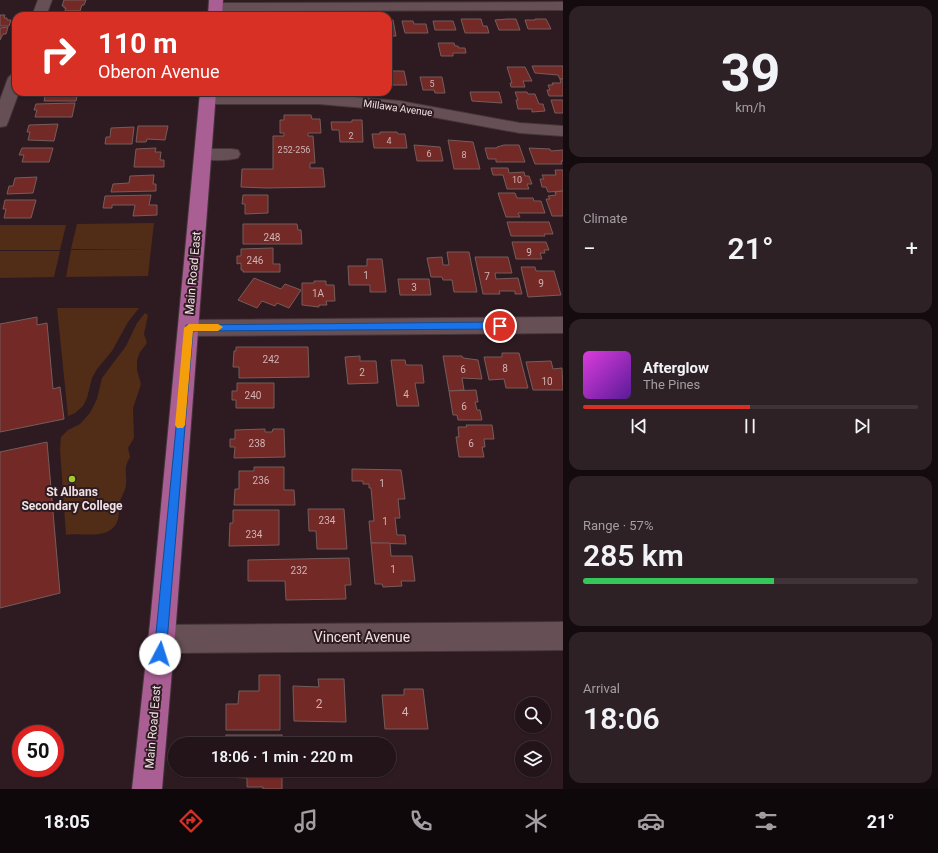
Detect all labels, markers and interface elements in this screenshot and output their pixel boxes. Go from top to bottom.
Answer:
text: 110 m [98,27,177,60]
icon: right [32,28,84,80]
text: 39 [721,43,780,104]
text: Oberon Avenue [98,61,220,82]
house number: 5 [429,79,435,89]
street label: Millawa Avenue [363,98,433,118]
text: km/h [735,100,766,115]
house number: 2 [348,131,354,141]
house number: 4 [386,136,392,146]
house number: 252-256 [278,145,310,155]
house number: 6 [426,149,432,159]
house number: 8 [461,150,467,160]
house number: 10 [512,175,522,185]
text: Climate [583,211,627,226]
street label: Main Road East [182,231,204,315]
text: 21° [728,231,773,266]
house number: 248 [264,232,281,243]
text: − [583,236,596,261]
text: + [906,236,918,261]
house number: 9 [526,247,532,258]
house number: 246 [247,255,264,266]
house number: 1 [363,270,369,281]
house number: 7 [484,271,490,282]
house number: 9 [538,278,544,289]
house number: 3 [411,282,417,293]
house number: 1A [312,288,325,299]
pin [483,309,517,343]
icon: arrive [489,315,511,337]
house number: 242 [263,354,280,365]
text: Afterglow [643,359,709,377]
house number: 8 [502,363,508,374]
house number: 6 [460,364,466,375]
house number: 2 [359,367,365,378]
house number: 10 [541,376,553,387]
text: The Pines [643,377,700,392]
house number: 4 [403,389,409,400]
house number: 240 [245,390,262,401]
house number: 6 [461,401,467,412]
icon: previous [628,415,650,437]
icon: pause [739,415,761,437]
icon: next [851,415,873,437]
house number: 238 [249,438,266,449]
house number: 6 [468,438,474,449]
marker: St Albans Secondary College [67,474,77,484]
house number: 236 [253,475,270,486]
house number: 1 [379,478,385,489]
place label: St Albans Secondary College [21,485,123,513]
house number: 234 [319,515,336,526]
house number: 1 [382,516,388,527]
text: Range · 57% [583,518,653,533]
house number: 234 [246,529,263,540]
text: 285 km [583,538,684,573]
house number: 1 [390,564,396,575]
house number: 232 [291,565,308,576]
street label: Vincent Avenue [314,629,410,645]
position arrow [139,633,181,675]
text: Arrival [583,681,620,696]
street label: Main Road East [142,685,164,769]
house number: 2 [316,697,323,711]
map controls [515,697,551,777]
button: search [515,697,551,733]
text: 18:06 [583,701,660,736]
house number: 4 [402,705,409,719]
speed limit sign: 50 [12,725,64,777]
button: layers [515,741,551,777]
text: 18:06 · 1 min · 220 m [211,748,353,766]
icon: directions [177,807,205,835]
icon: music [292,807,320,835]
icon: phone [407,807,435,835]
icon: climate [522,807,550,835]
icon: car [637,807,665,835]
icon: filters [752,807,780,835]
text: 18:05 [43,811,90,832]
text: 21° [867,811,894,832]

